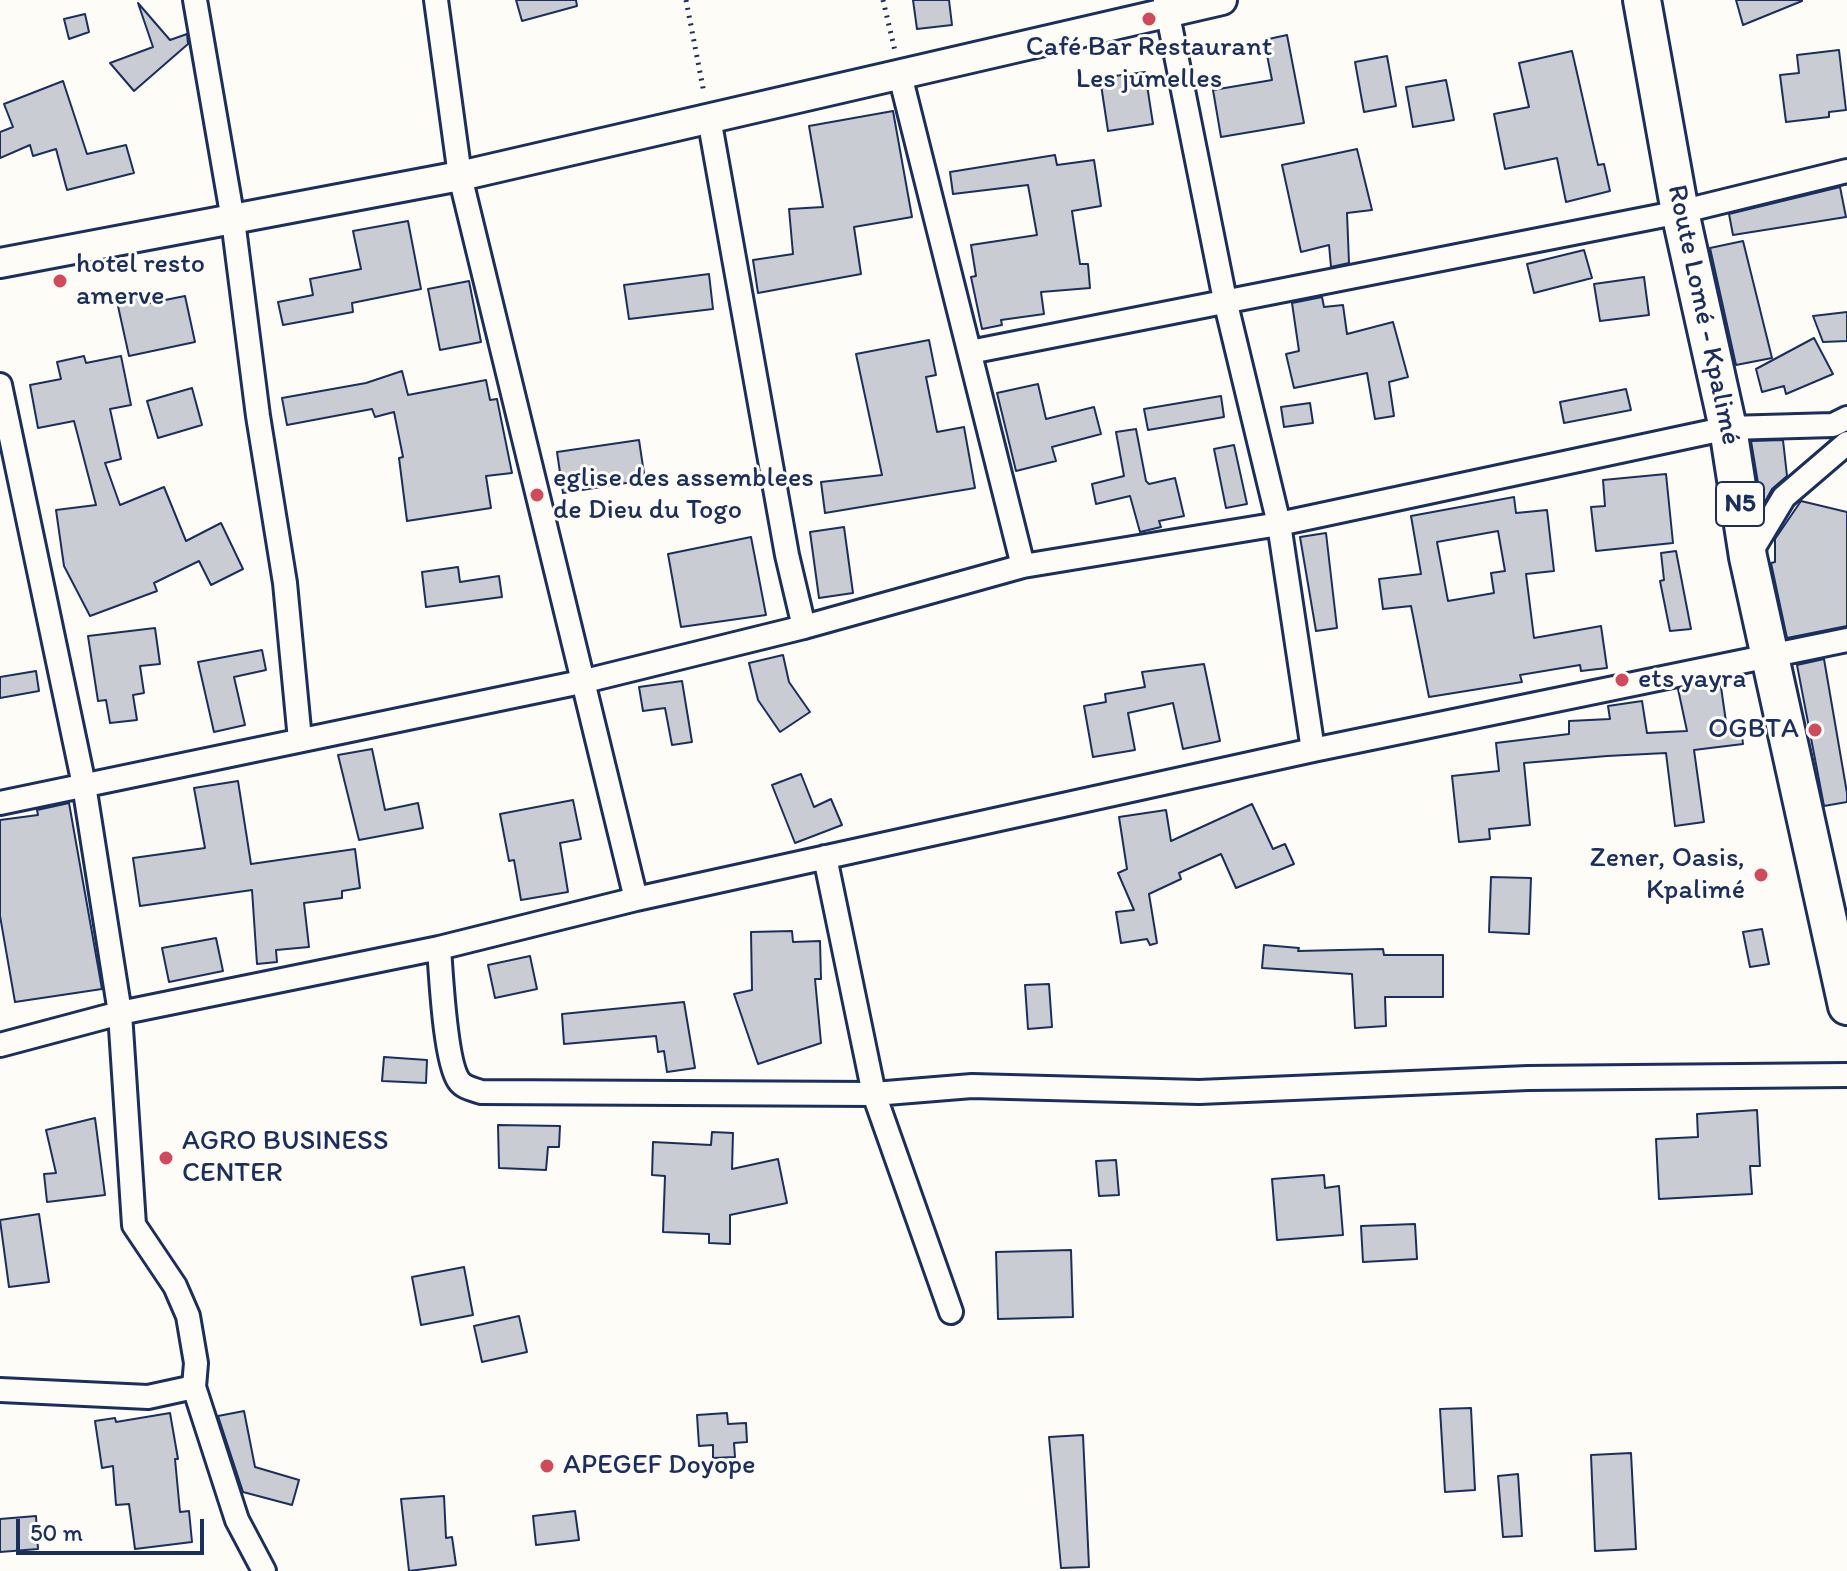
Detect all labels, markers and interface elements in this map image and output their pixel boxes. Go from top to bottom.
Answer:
marker: Café Bar Restaurant Les jumelles [1140,10,1158,28]
place label: Café Bar Restaurant Les jumelles [1026,31,1272,97]
street label: Route Lomé - Kpalimé [1659,182,1747,448]
place label: hotel resto amerve [76,248,205,314]
marker: hotel resto amerve [51,272,69,290]
place label: eglise des assemblees de Dieu du Togo [553,462,814,528]
road number: N5 [1716,482,1764,526]
marker: eglise des assemblees de Dieu du Togo [528,486,546,504]
place label: ets yayra [1638,663,1746,697]
marker: ets yayra [1613,671,1631,689]
place label: OGBTA [1708,713,1799,747]
marker: OGBTA [1806,721,1824,739]
place label: Zener, Oasis, Kpalimé [1590,842,1745,908]
marker: Zener, Oasis, Kpalimé [1752,866,1770,884]
place label: AGRO BUSINESS CENTER [182,1125,388,1191]
marker: AGRO BUSINESS CENTER [157,1149,175,1167]
place label: APEGEF Doyope [563,1449,755,1483]
marker: APEGEF Doyope [538,1457,556,1475]
scale bar [20,1503,208,1553]
text: 50 m [30,1518,83,1547]

